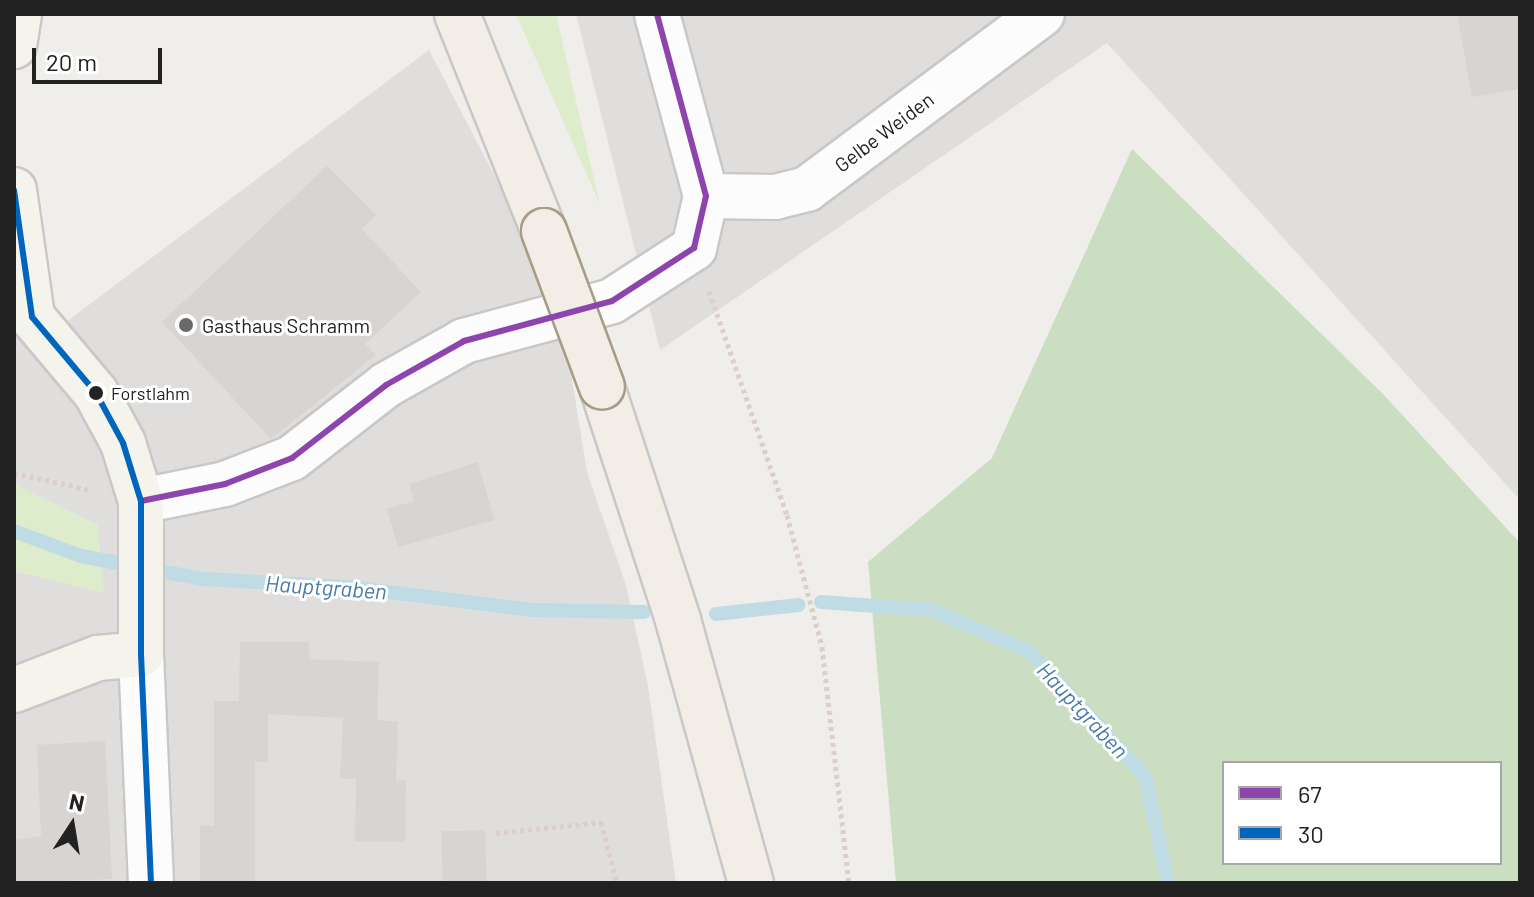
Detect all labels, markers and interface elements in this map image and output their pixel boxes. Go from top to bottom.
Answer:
scale bar [36,32,166,82]
text: 20 m [46,47,97,76]
street label: Gelbe Weiden [830,87,938,177]
place label: Gasthaus Schramm [202,313,370,337]
marker: Gasthaus Schramm [177,316,195,334]
place label: Forstlahm [111,382,190,404]
marker: Forstlahm [88,385,104,401]
water label: Hauptgraben [265,570,387,604]
water label: Hauptgraben [1032,657,1134,763]
legend [1222,761,1502,865]
text: 67 [1298,779,1322,808]
north arrow [32,785,112,865]
text: N [67,787,87,816]
text: 30 [1298,819,1324,848]

